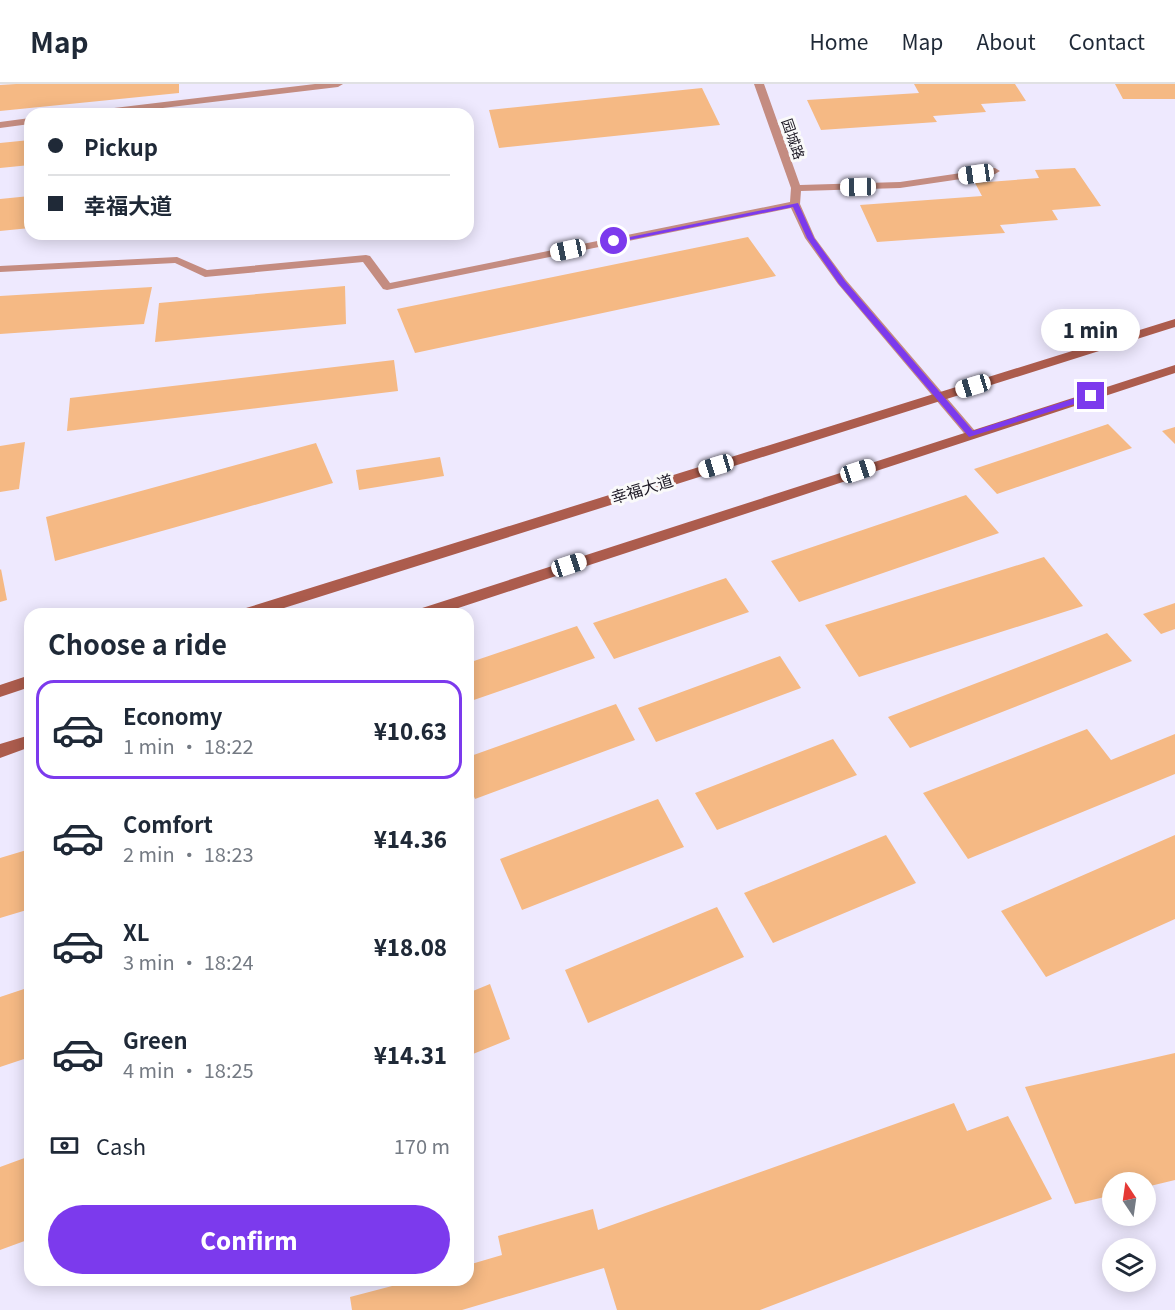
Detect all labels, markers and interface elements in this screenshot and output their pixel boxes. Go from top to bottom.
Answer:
text: Map [30,21,88,61]
text: Home [809,26,869,56]
text: Map [902,26,943,56]
text: About [976,26,1036,56]
text: Contact [1069,26,1145,56]
street label: 园城路 [778,116,810,162]
text: Pickup [84,130,158,162]
car [957,163,995,185]
car [840,178,876,196]
text: 幸福大道 [84,188,172,220]
route start [600,227,627,254]
car [549,237,587,263]
callout: 1 min [1042,309,1140,351]
text: 1 min [1063,315,1118,344]
car [953,372,993,400]
route end [1077,382,1104,409]
car [696,452,736,480]
car [838,457,878,485]
street label: 幸福大道 [608,467,676,509]
car [549,551,589,579]
text: Choose a ride [48,624,227,663]
text: Economy [123,699,222,731]
icon: car [51,703,105,757]
text: ¥10.63 [374,714,447,746]
text: 1 min · 18:22 [123,731,254,760]
text: Comfort [123,807,213,839]
icon: car [51,811,105,865]
text: ¥14.36 [374,822,447,854]
text: 2 min · 18:23 [123,839,254,868]
text: XL [123,915,150,947]
icon: car [51,919,105,973]
text: ¥18.08 [374,930,447,962]
text: 3 min · 18:24 [123,947,254,976]
text: Green [123,1023,188,1055]
icon: car [51,1027,105,1081]
text: ¥14.31 [374,1038,447,1070]
text: 4 min · 18:25 [123,1055,254,1084]
icon: cash [48,1129,81,1162]
text: Cash [96,1129,146,1161]
text: 170 m [394,1131,450,1160]
north arrow [1102,1172,1156,1226]
map controls [1102,1172,1156,1292]
button: Confirm [48,1205,450,1274]
button: layers [1102,1238,1156,1292]

